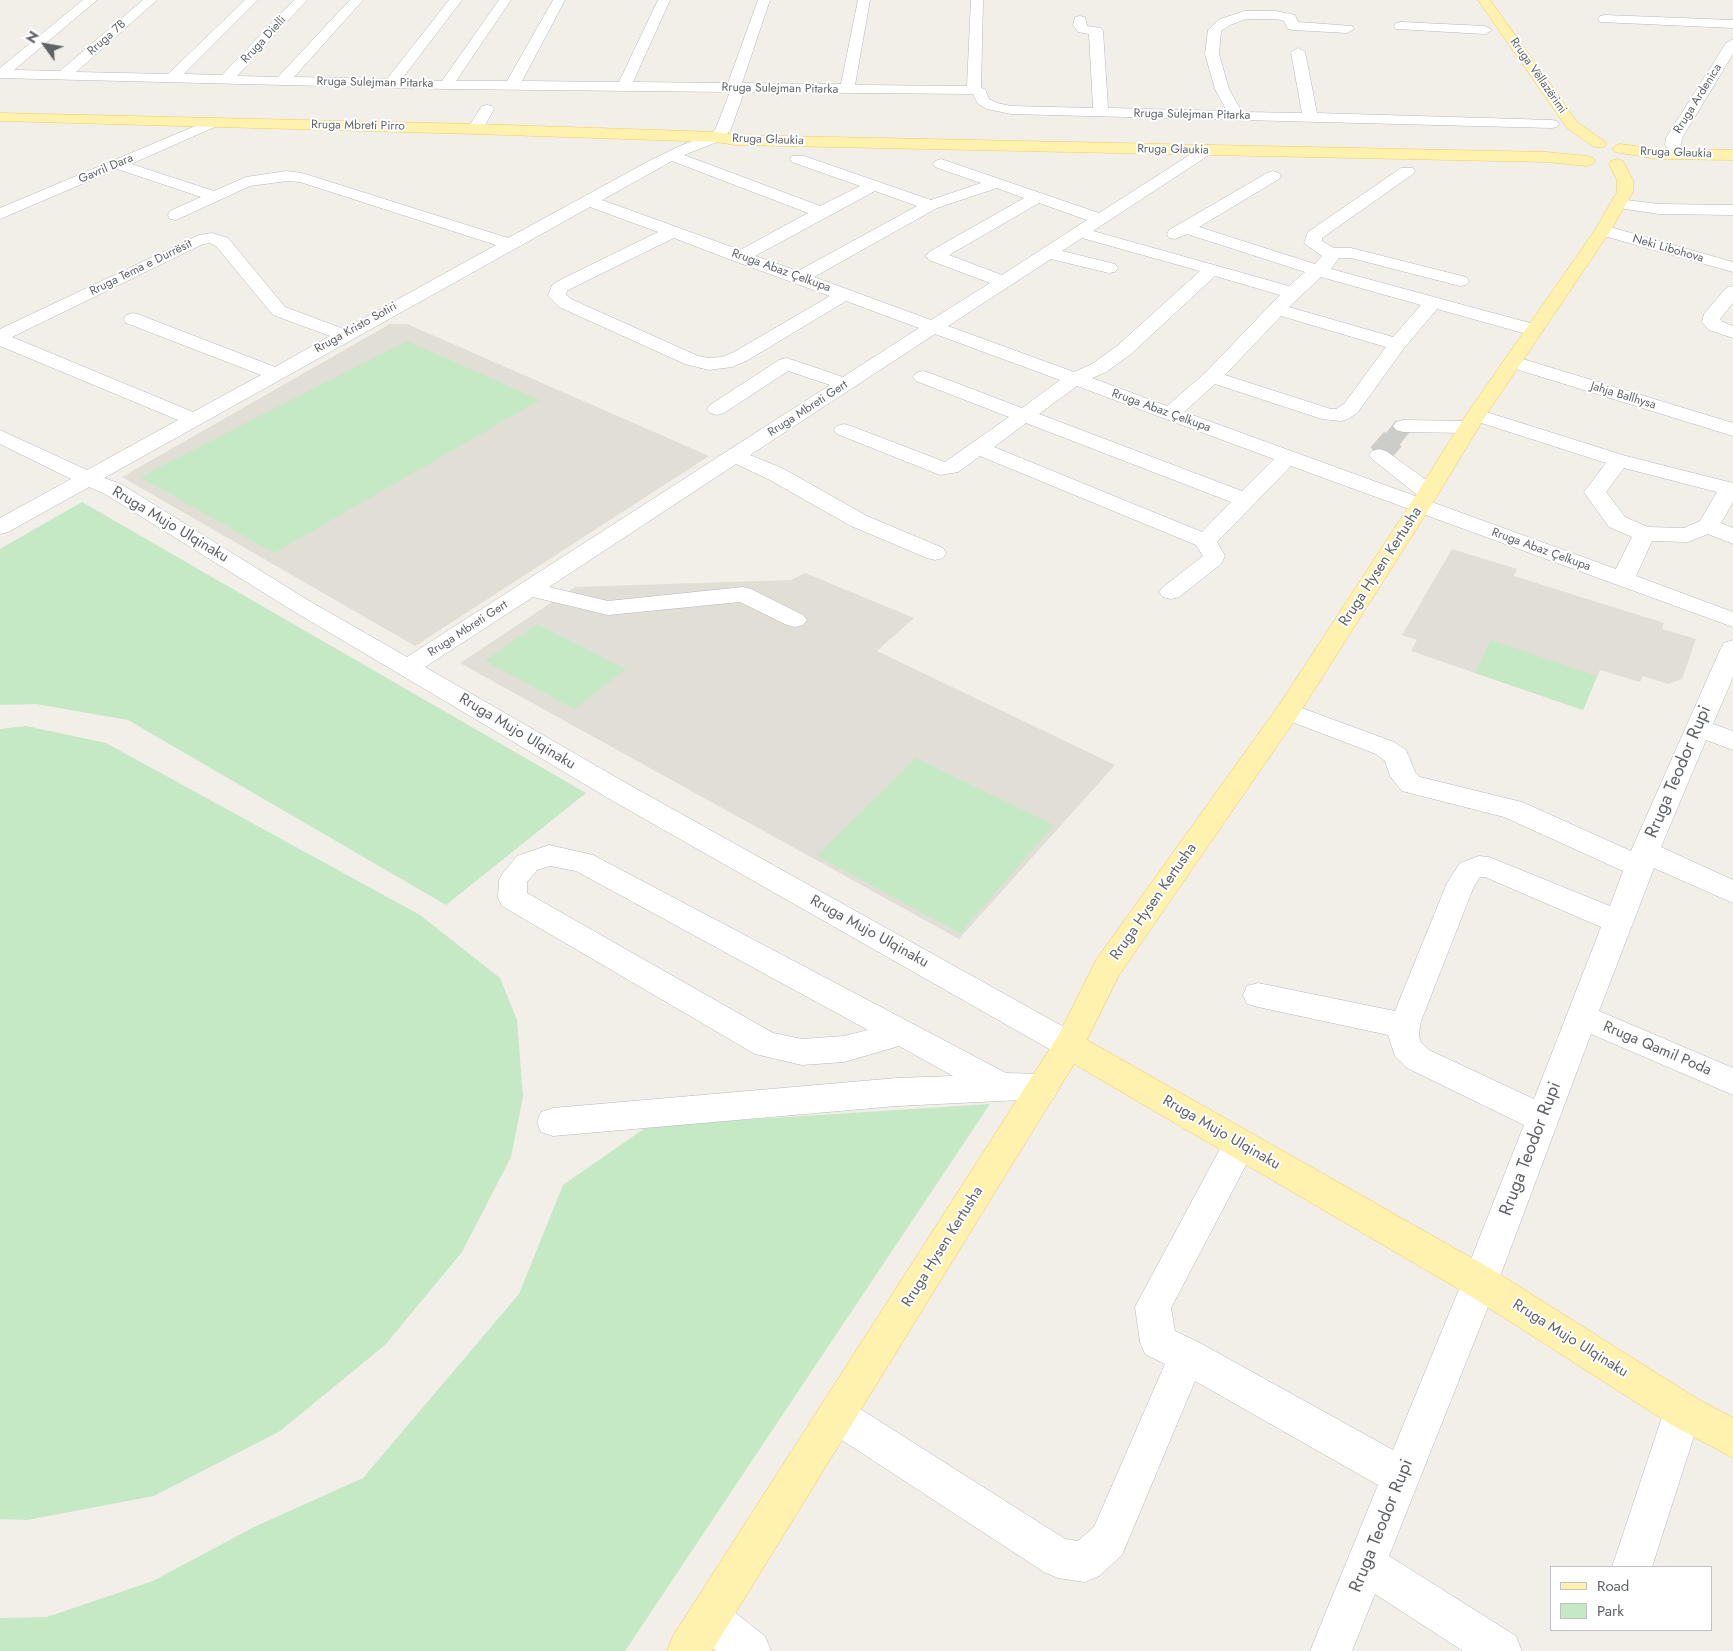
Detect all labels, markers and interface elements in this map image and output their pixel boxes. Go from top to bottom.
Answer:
street label: Rruga Dielli [238,13,290,67]
street label: Rruga 7B [85,17,129,59]
north arrow [20,20,70,70]
text: N [21,27,44,47]
street label: Rruga Vëllazërimi [1507,35,1569,117]
street label: Rruga Ardenica [1671,62,1725,136]
street label: Rruga Sulejman Pitarka [317,75,433,91]
street label: Rruga Sulejman Pitarka [722,81,838,97]
street label: Rruga Sulejman Pitarka [1134,107,1250,123]
street label: Rruga Mbreti Pirro [311,118,405,134]
street label: Rruga Glaukia [732,132,804,148]
street label: Rruga Glaukia [1137,142,1209,158]
street label: Rruga Glaukia [1640,145,1712,161]
street label: Gavril Dara [77,151,135,187]
street label: Neki Libohova [1631,232,1705,266]
street label: Rruga Tema e Durrësit [88,237,194,299]
street label: Rruga Abaz Çelkupa [730,246,832,296]
street label: Rruga Kristo Sotiri [312,299,400,357]
street label: Rruga Mbreti Gert [765,378,851,440]
street label: Jahja Ballhysa [1589,379,1657,413]
street label: Rruga Abaz Çelkupa [1110,386,1212,436]
street label: Rruga Mujo Ulqinaku [108,483,232,567]
street label: Rruga Hysen Kertusha [1336,504,1426,630]
street label: Rruga Abaz Çelkupa [1490,525,1592,575]
street label: Rruga Mbreti Gert [425,598,511,660]
street label: Rruga Mujo Ulqinaku [455,690,579,774]
street label: Rruga Teodor Rupi [1641,703,1717,841]
street label: Rruga Hysen Kertusha [1107,840,1201,964]
street label: Rruga Mujo Ulqinaku [807,892,931,972]
street label: Rruga Qamil Poda [1600,1018,1714,1080]
street label: Rruga Teodor Rupi [1496,1079,1566,1219]
street label: Rruga Mujo Ulqinaku [1159,1092,1283,1174]
street label: Rruga Hysen Kertusha [899,1183,987,1311]
street label: Rruga Mujo Ulqinaku [1509,1296,1631,1382]
street label: Rruga Teodor Rupi [1345,1456,1419,1596]
legend [1550,1566,1713,1631]
text: Road [1597,1575,1629,1597]
text: Park [1597,1600,1624,1622]

